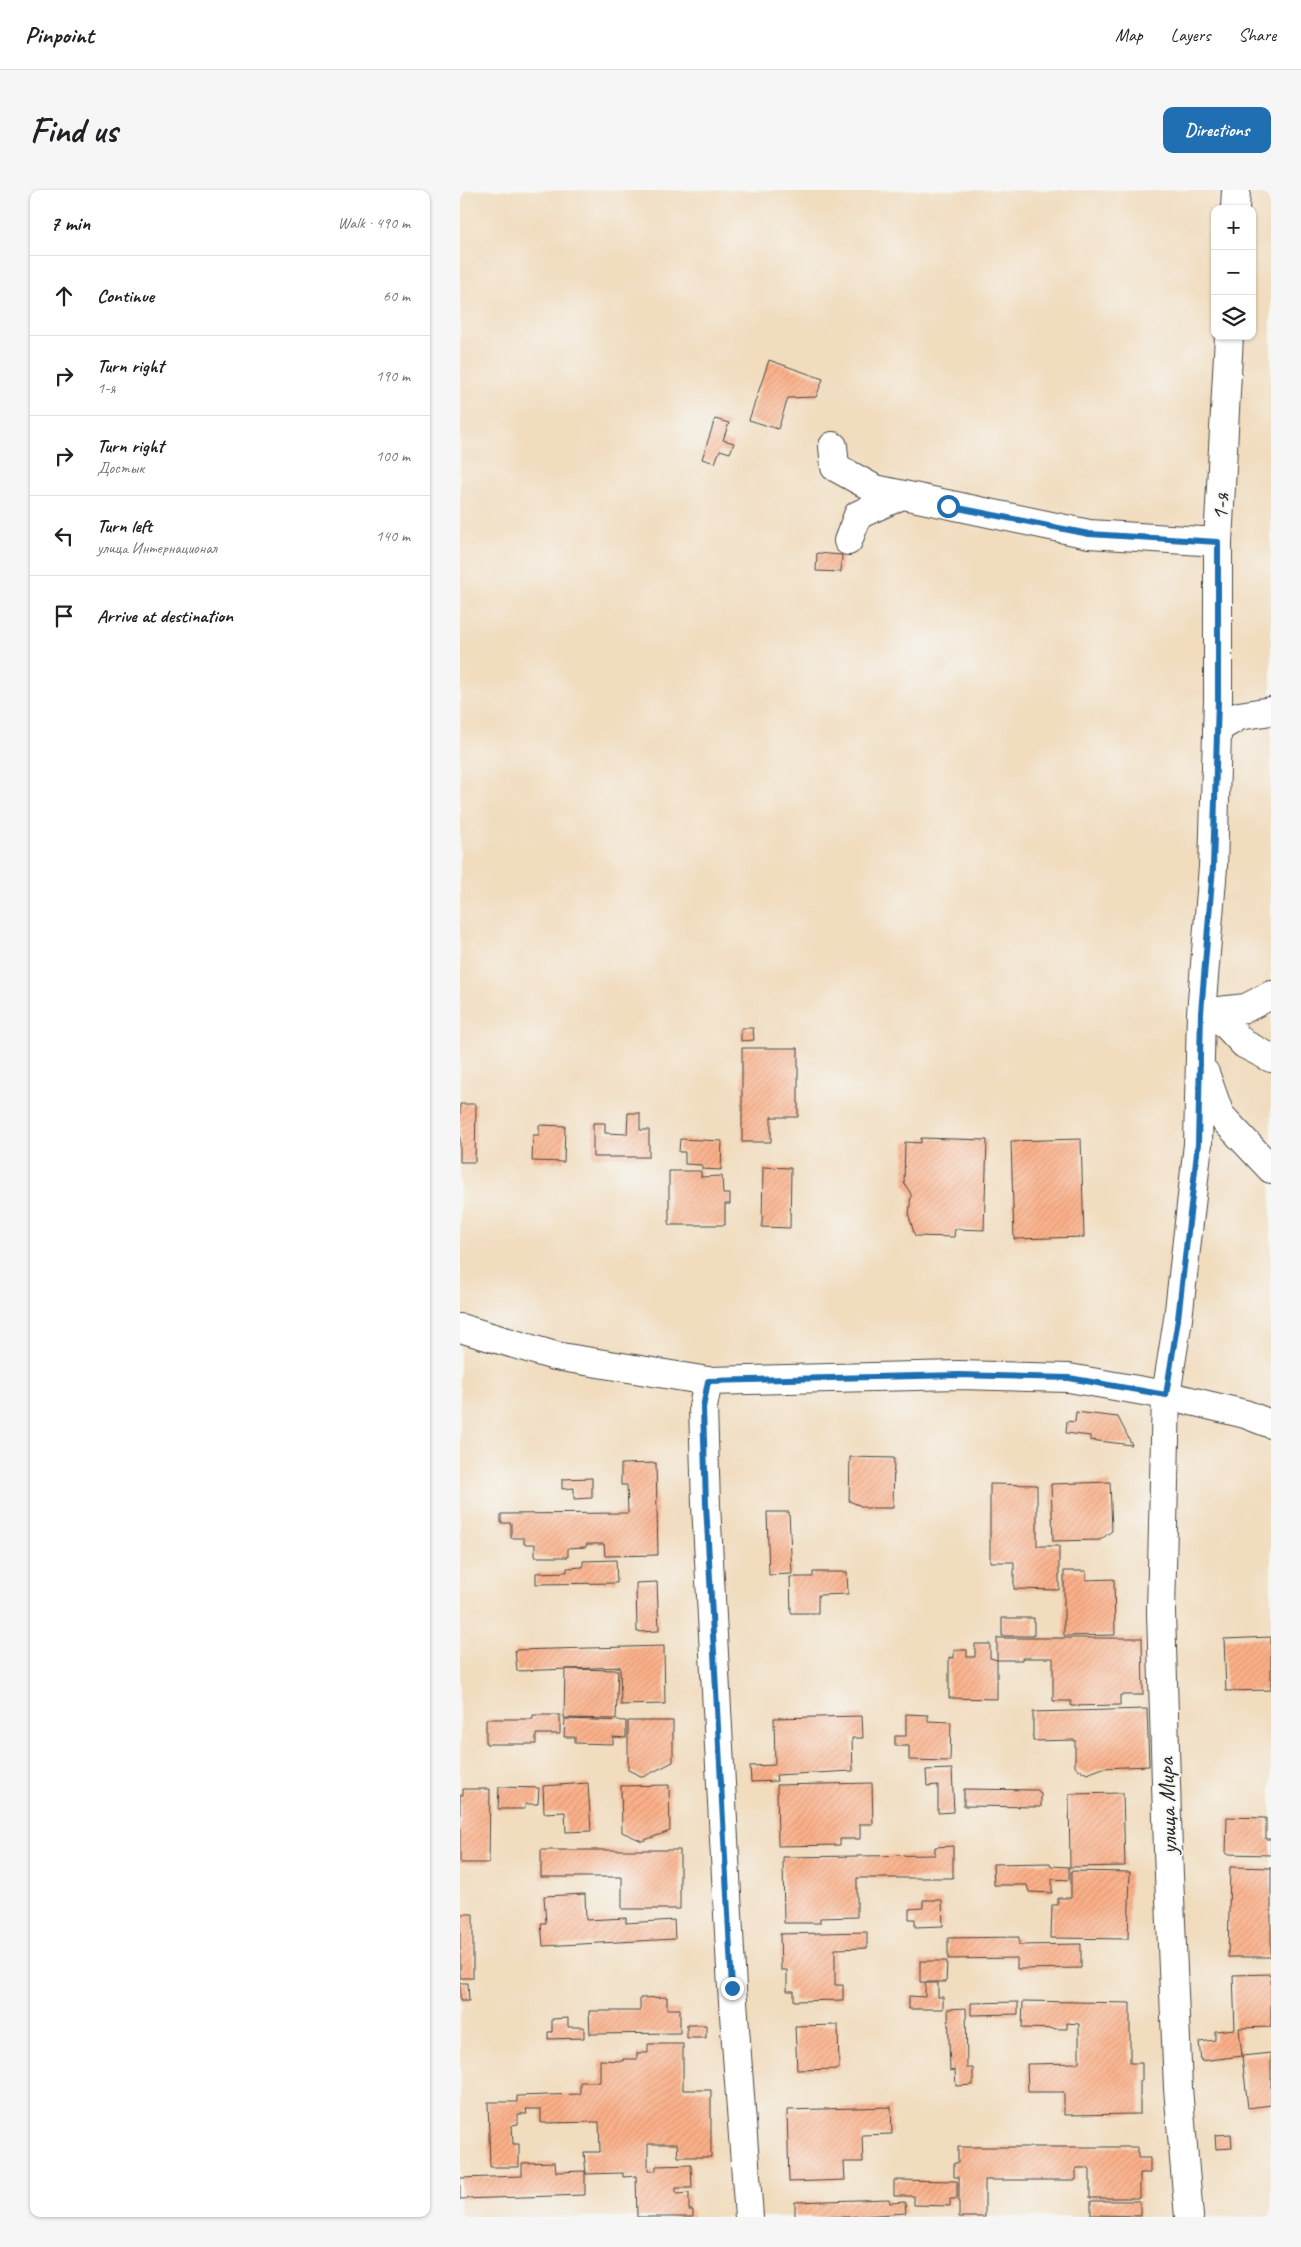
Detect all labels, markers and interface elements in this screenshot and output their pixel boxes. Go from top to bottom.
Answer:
text: Pinpoint [25,20,94,50]
text: Map [1115,24,1143,46]
text: Layers [1171,24,1210,46]
text: Share [1238,24,1276,46]
button: Directions [1163,107,1271,153]
text: Find us [30,108,117,153]
map controls [1211,205,1256,340]
button: + [1211,205,1256,250]
text: 7 min [50,210,90,236]
text: Walk · 490 m [338,213,410,233]
button: − [1211,250,1256,295]
icon: ahead [50,282,78,310]
text: Continue [97,284,154,308]
text: 60 m [383,286,410,306]
button: layers [1211,295,1256,340]
text: Turn right [97,354,164,378]
icon: right [50,362,78,390]
text: 190 m [376,366,410,386]
text: 1-я [97,378,115,398]
text: Turn right [97,434,164,458]
icon: right [50,442,78,470]
text: 100 m [376,446,410,466]
text: Достык [97,458,144,478]
street label: 1-я [1204,491,1236,521]
route start [937,495,960,518]
text: Turn left [97,514,152,538]
icon: left [50,522,78,550]
text: 140 m [376,526,410,546]
text: улица Интернационал [97,538,217,558]
icon: arrive [50,602,78,630]
text: Arrive at destination [97,604,233,628]
street label: улица Мира [1150,1756,1184,1857]
route end [721,1977,744,2000]

